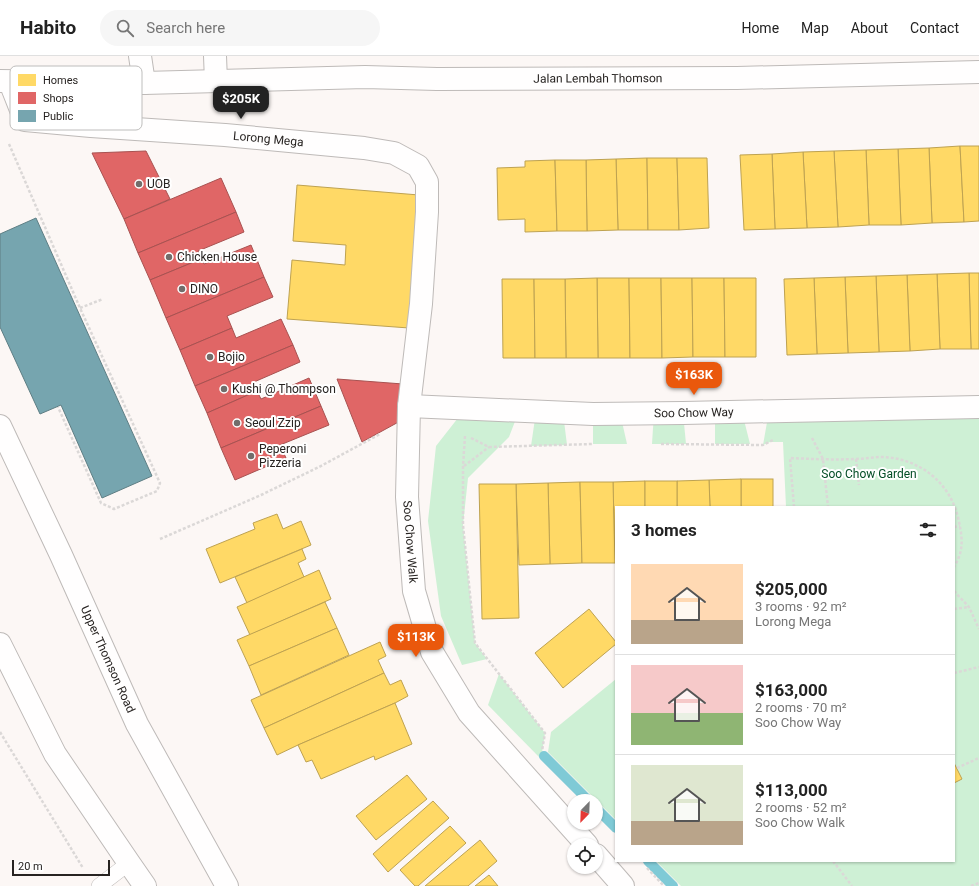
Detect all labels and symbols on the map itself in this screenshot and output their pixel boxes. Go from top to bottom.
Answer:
legend [10,66,142,130]
street label: Jalan Lembah Thomson [533,71,662,86]
text: Homes [43,74,79,87]
pin: $205K [213,86,269,120]
text: Shops [43,92,74,105]
text: Public [43,110,74,123]
street label: Lorong Mega [233,129,304,149]
place label: UOB [147,177,171,191]
marker: UOB [134,179,144,189]
place label: Chicken House [177,250,257,264]
marker: Chicken House [164,252,174,262]
place label: DINO [190,282,218,296]
marker: DINO [177,284,187,294]
place label: Bojio [218,350,245,364]
marker: Bojio [205,352,215,362]
pin: $163K [666,362,722,396]
place label: Kushi @ Thompson [232,382,336,396]
marker: Kushi @ Thompson [219,384,229,394]
street label: Soo Chow Way [654,405,734,420]
place label: Seoul Zzip [245,416,301,430]
marker: Seoul Zzip [232,418,242,428]
place label: Peperoni Pizzeria [259,442,306,470]
marker: Peperoni Pizzeria [246,451,256,461]
park label: Soo Chow Garden [821,467,917,481]
street label: Soo Chow Walk [400,500,420,585]
street label: Upper Thomson Road [78,604,138,715]
pin: $113K [388,624,444,658]
north arrow [567,794,603,830]
scale bar [12,858,110,877]

